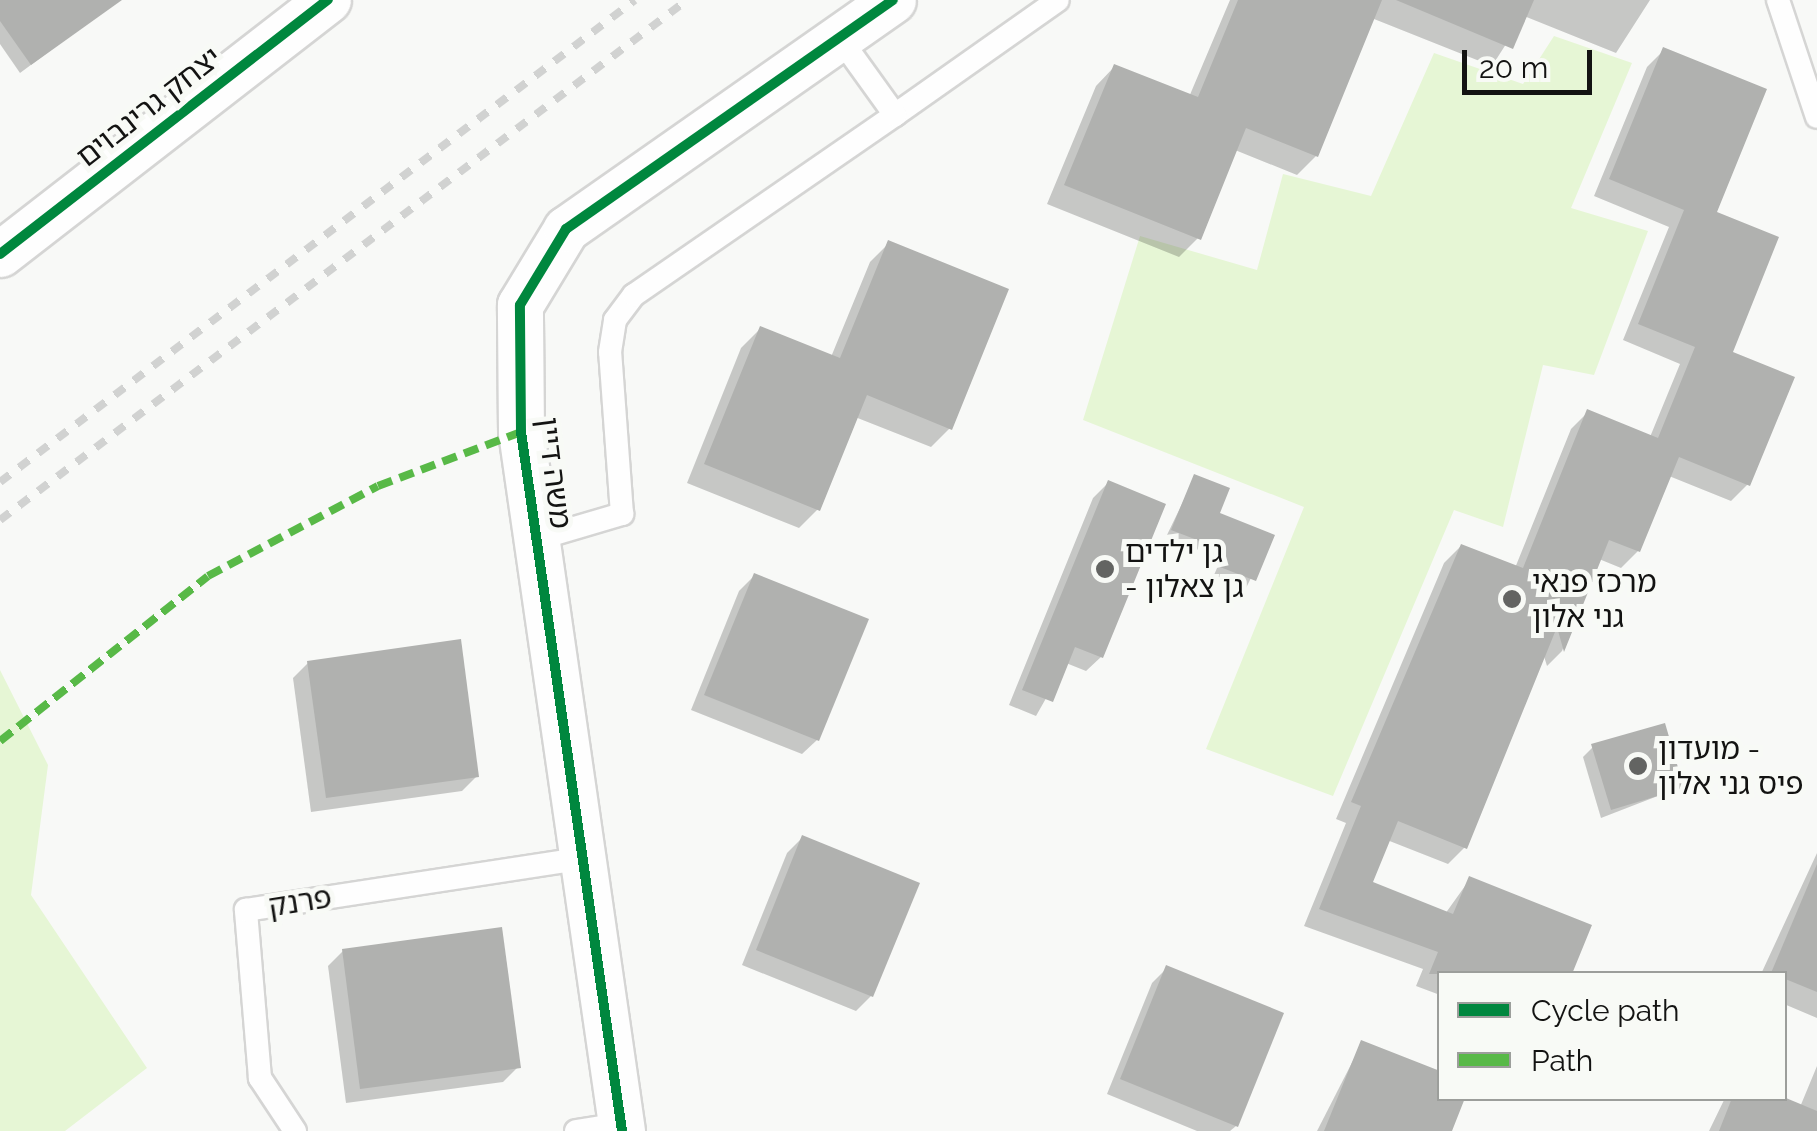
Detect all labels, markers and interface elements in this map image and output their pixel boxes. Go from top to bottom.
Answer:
scale bar [1467,30,1597,92]
street label: יצחק גרינבוים [70,39,228,175]
text: 20 m [1479,50,1548,85]
street label: משה דיין [529,415,579,531]
place label: גן ילדים - גן צאלון [1125,534,1244,604]
marker: גן ילדים - גן צאלון [1094,558,1116,580]
place label: מרכז פנאי גני אלון [1532,564,1657,634]
marker: מרכז פנאי גני אלון [1501,588,1523,610]
place label: מועדון - פיס גני אלון [1658,731,1804,802]
marker: מועדון - פיס גני אלון [1627,755,1649,777]
street label: פרנק [266,879,334,925]
legend [1437,971,1787,1101]
text: Cycle path [1531,993,1679,1028]
text: Path [1531,1043,1593,1078]

